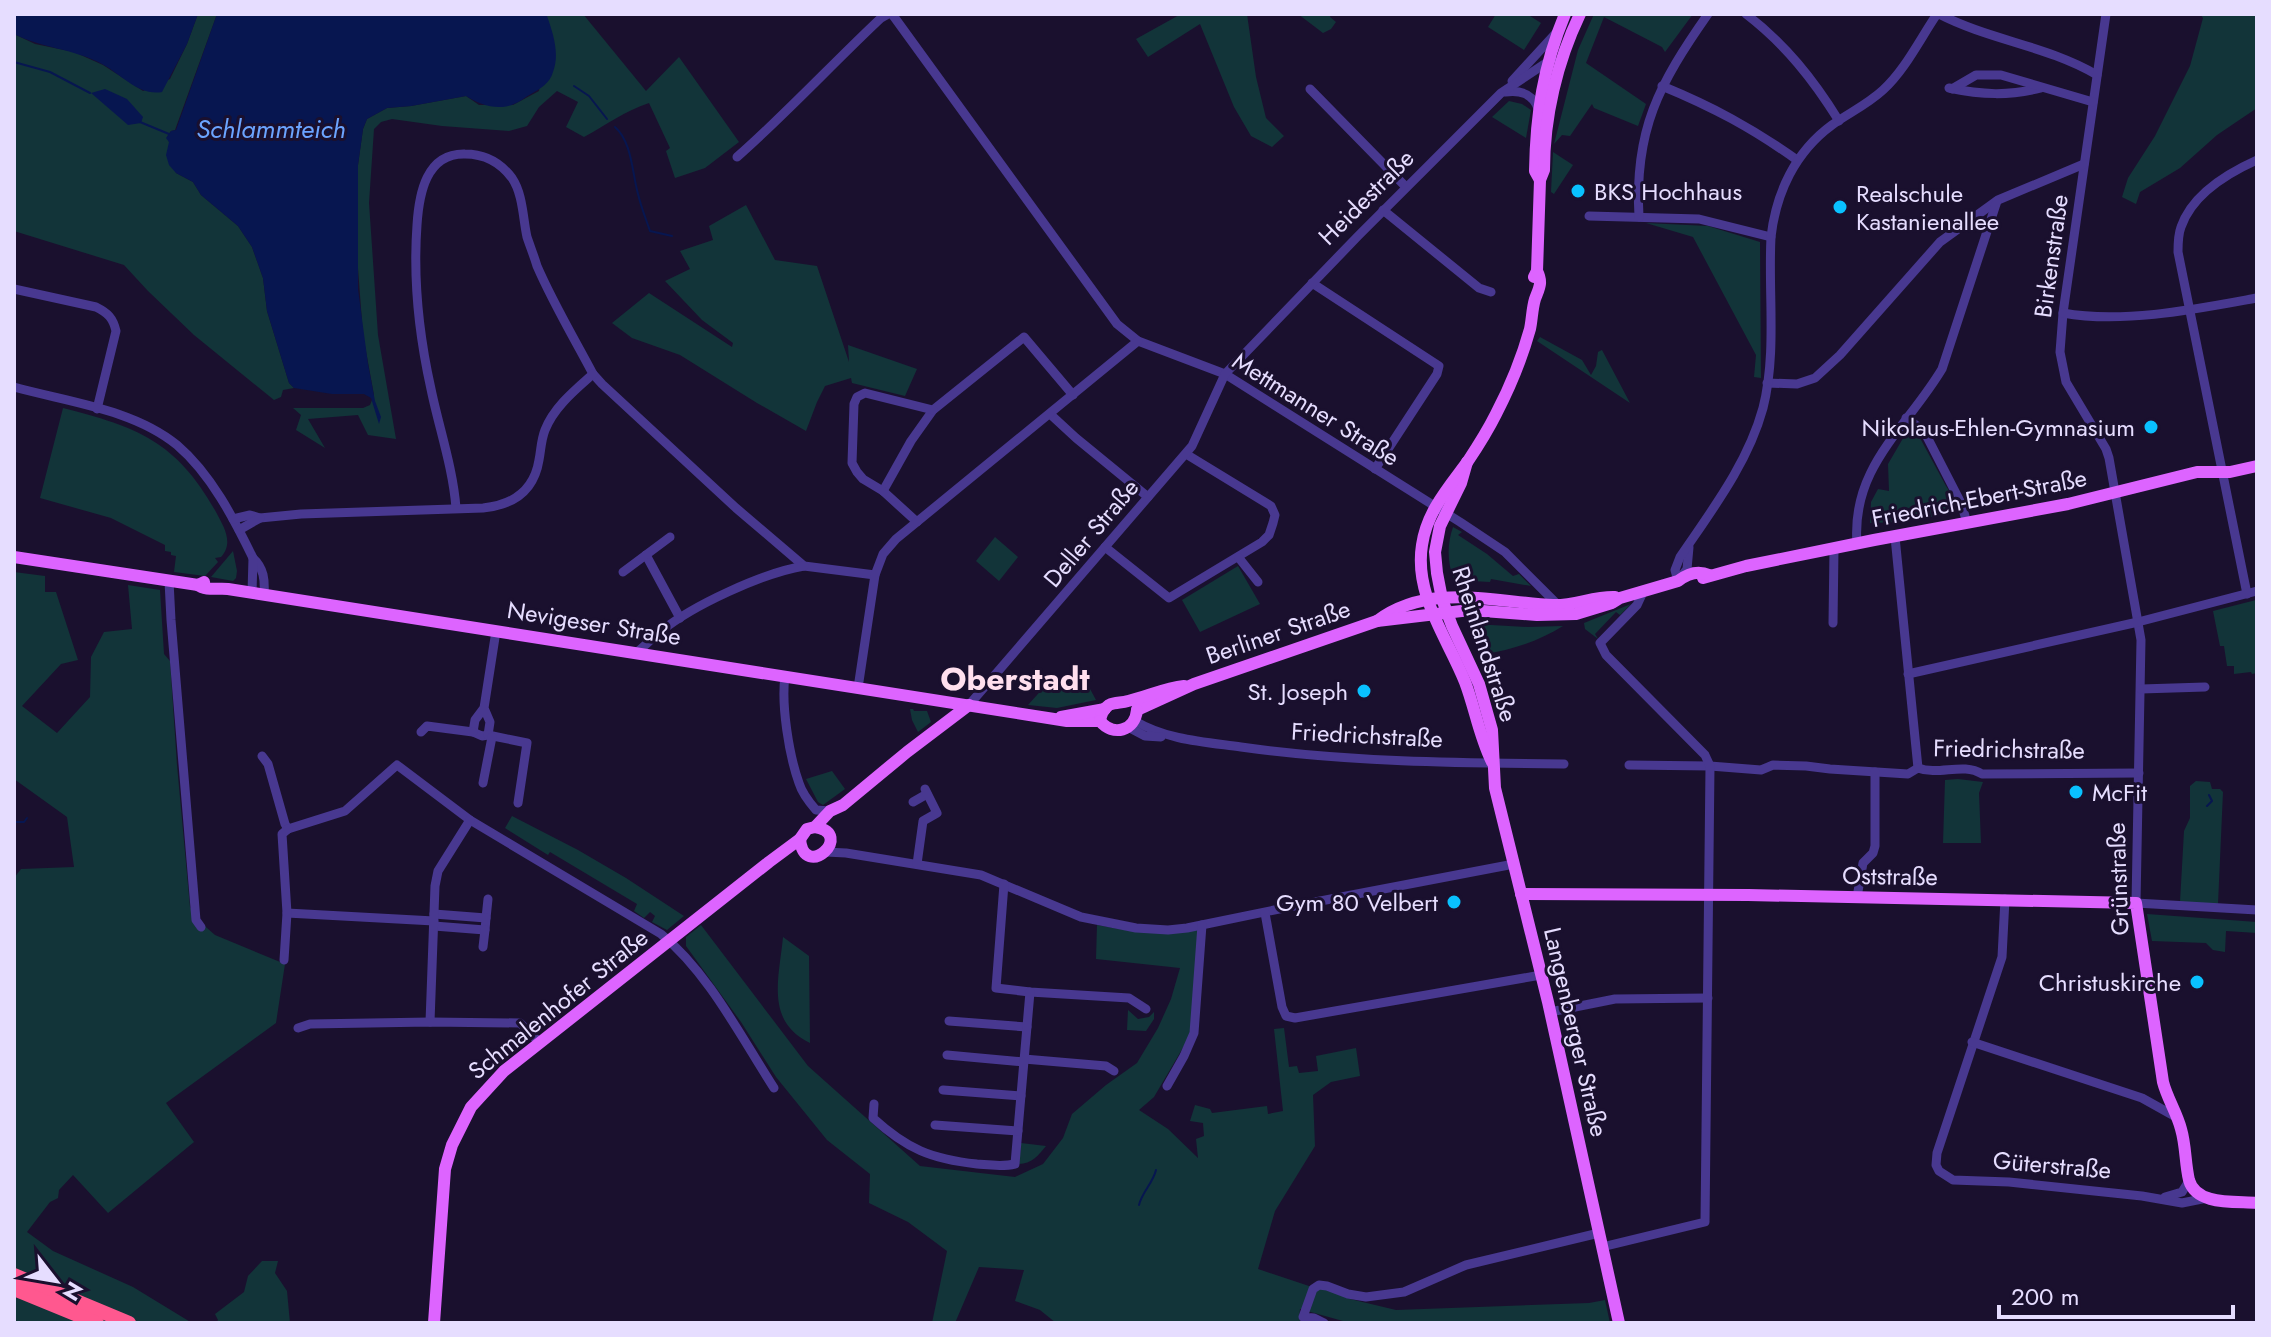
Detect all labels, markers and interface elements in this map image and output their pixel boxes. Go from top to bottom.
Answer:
water label: Schlammteich [196,110,346,148]
street label: Heidestraße [1310,141,1422,253]
place label: BKS Hochhaus [1594,174,1742,209]
place label: Realschule Kastanienallee [1856,176,1999,239]
marker: BKS Hochhaus [1569,182,1587,200]
street label: Birkenstraße [2025,192,2077,320]
marker: Realschule Kastanienallee [1831,198,1849,216]
street label: Mettmanner Straße [1226,344,1406,474]
place label: Nikolaus-Ehlen-Gymnasium [1862,410,2135,445]
marker: Nikolaus-Ehlen-Gymnasium [2142,418,2160,436]
street label: Friedrich-Ebert-Straße [1868,460,2090,536]
street label: Deller Straße [1035,471,1147,595]
street label: Rheinlandstraße [1443,562,1527,726]
street label: Berliner Straße [1201,591,1355,673]
street label: Nevigeser Straße [505,592,683,654]
district label: Oberstadt [940,656,1091,702]
place label: St. Joseph [1248,674,1348,709]
marker: St. Joseph [1355,682,1373,700]
street label: Friedrichstraße [1290,714,1444,756]
street label: Friedrichstraße [1933,730,2085,768]
place label: McFit [2092,775,2147,810]
marker: McFit [2067,783,2085,801]
street label: Grünstraße [2099,822,2137,936]
street label: Oststraße [1842,858,1938,894]
place label: Gym 80 Velbert [1276,885,1438,920]
marker: Gym 80 Velbert [1445,893,1463,911]
street label: Schmalenhofer Straße [460,920,656,1088]
street label: Langenberger Straße [1535,924,1617,1140]
place label: Christuskirche [2039,965,2181,1000]
marker: Christuskirche [2188,973,2206,991]
street label: Güterstraße [1991,1142,2113,1188]
north arrow [16,1241,96,1321]
scale bar [1999,1269,2233,1319]
text: N [55,1276,91,1307]
text: 200 m [2011,1279,2079,1314]

